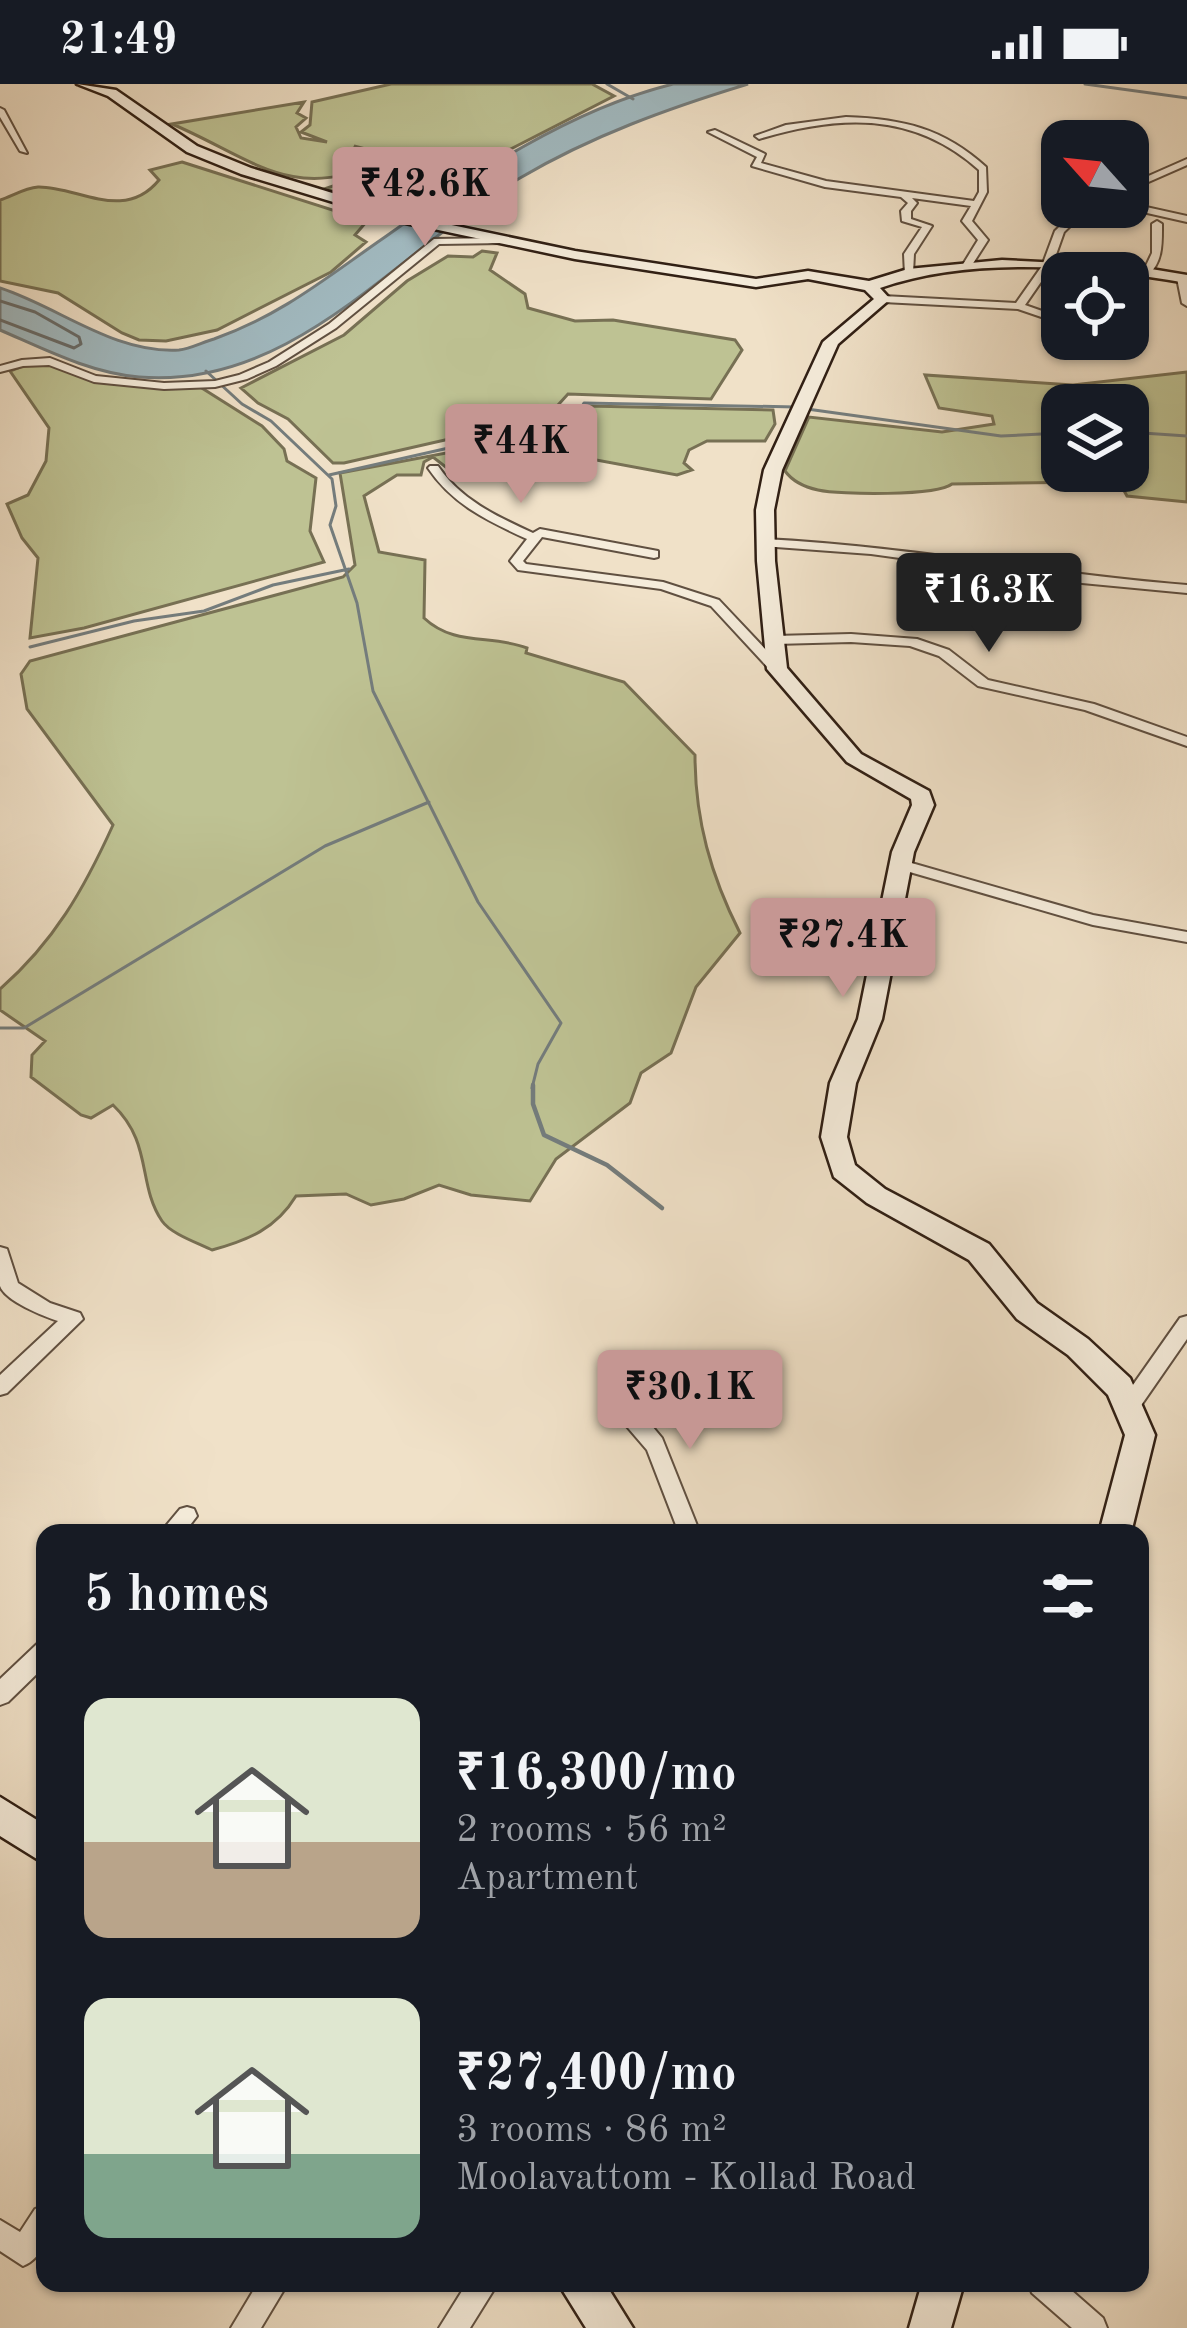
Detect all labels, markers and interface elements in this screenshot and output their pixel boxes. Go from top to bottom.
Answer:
text: 21:49 [60,19,177,64]
north arrow [1041,120,1149,228]
map controls [1041,120,1149,492]
pin: ₹42.6K [327,147,523,249]
text: ₹42.6K [359,166,491,205]
button: locate [1041,252,1149,360]
button: layers [1041,384,1149,492]
pin: ₹44K [450,404,592,506]
text: ₹44K [472,423,570,462]
pin: ₹16.3K [891,553,1087,655]
text: ₹16.3K [923,572,1055,611]
pin: ₹27.4K [745,898,941,1000]
text: ₹27.4K [777,917,909,956]
pin: ₹30.1K [592,1350,788,1452]
text: ₹30.1K [624,1369,756,1408]
icon: filters [1035,1563,1101,1629]
text: 5 homes [84,1571,269,1622]
icon: home [180,1746,324,1890]
text: ₹16,300/mo [456,1750,737,1801]
text: 2 rooms · 56 m² [456,1811,727,1850]
text: Apartment [456,1859,639,1898]
icon: home [180,2046,324,2190]
text: ₹27,400/mo [456,2050,737,2101]
text: 3 rooms · 86 m² [456,2111,727,2150]
text: Moolavattom - Kollad Road [456,2159,916,2198]

